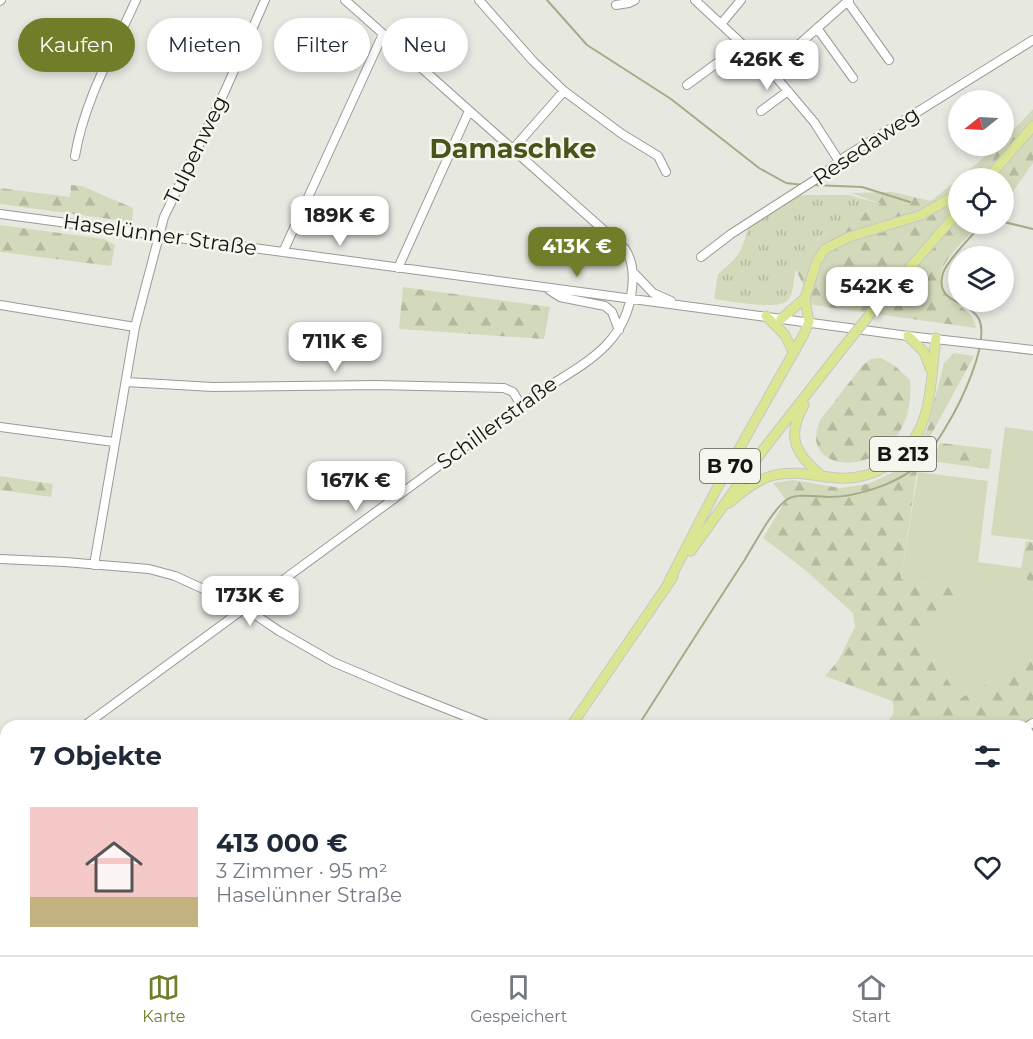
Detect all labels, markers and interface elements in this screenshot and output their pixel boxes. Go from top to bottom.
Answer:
chip: Kaufen [18,18,135,72]
chip: Mieten [147,18,262,72]
chip: Filter [274,18,370,72]
chip: Neu [382,18,468,72]
pin: 426K € [718,40,816,91]
text: 426K € [730,47,805,71]
north arrow [948,90,1014,156]
map controls [948,90,1014,312]
street label: Tulpenweg [159,91,233,208]
street label: Resedaweg [808,101,923,190]
district label: Damaschke [430,132,596,165]
button: locate [948,168,1014,234]
pin: 189K € [291,196,389,247]
text: 189K € [305,203,375,227]
street label: Haselünner Straße [62,209,258,260]
pin: 413K € [528,227,626,278]
text: 413K € [542,234,612,258]
button: layers [948,246,1014,312]
pin: 542K € [828,267,926,318]
text: 542K € [840,274,914,298]
pin: 711K € [286,322,384,373]
text: 711K € [303,329,367,353]
street label: Schillerstraße [432,371,562,475]
road number: B 213 [870,437,936,471]
road number: B 70 [700,449,760,483]
pin: 167K € [307,461,405,512]
text: 167K € [321,468,391,492]
pin: 173K € [201,576,299,627]
text: 173K € [216,583,284,607]
text: 7 Objekte [30,740,162,772]
icon: filters [971,740,1004,773]
text: 413 000 € [216,827,348,859]
icon: home [78,831,150,903]
icon: heart [971,851,1004,884]
text: 3 Zimmer · 95 m² [216,859,388,883]
text: Haselünner Straße [216,883,402,907]
tab: Karte [142,971,185,1026]
tab: Gespeichert [470,971,567,1026]
tab: Start [852,971,891,1026]

